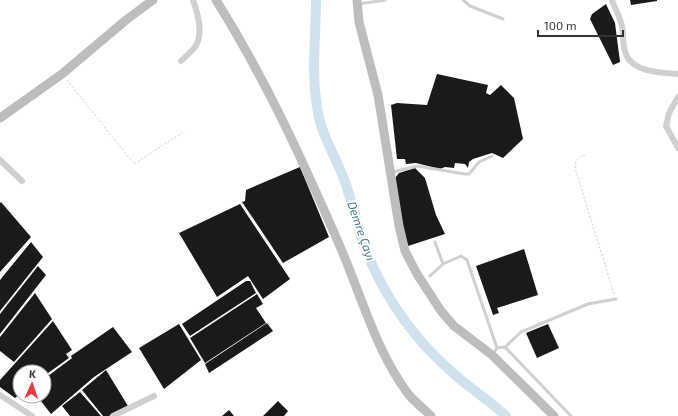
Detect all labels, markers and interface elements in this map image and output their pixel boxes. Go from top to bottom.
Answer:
scale bar [538,12,623,38]
text: 100 m [544,18,576,32]
water label: Demre Çayı [344,199,379,262]
north arrow [12,364,52,404]
text: K [29,367,36,380]

